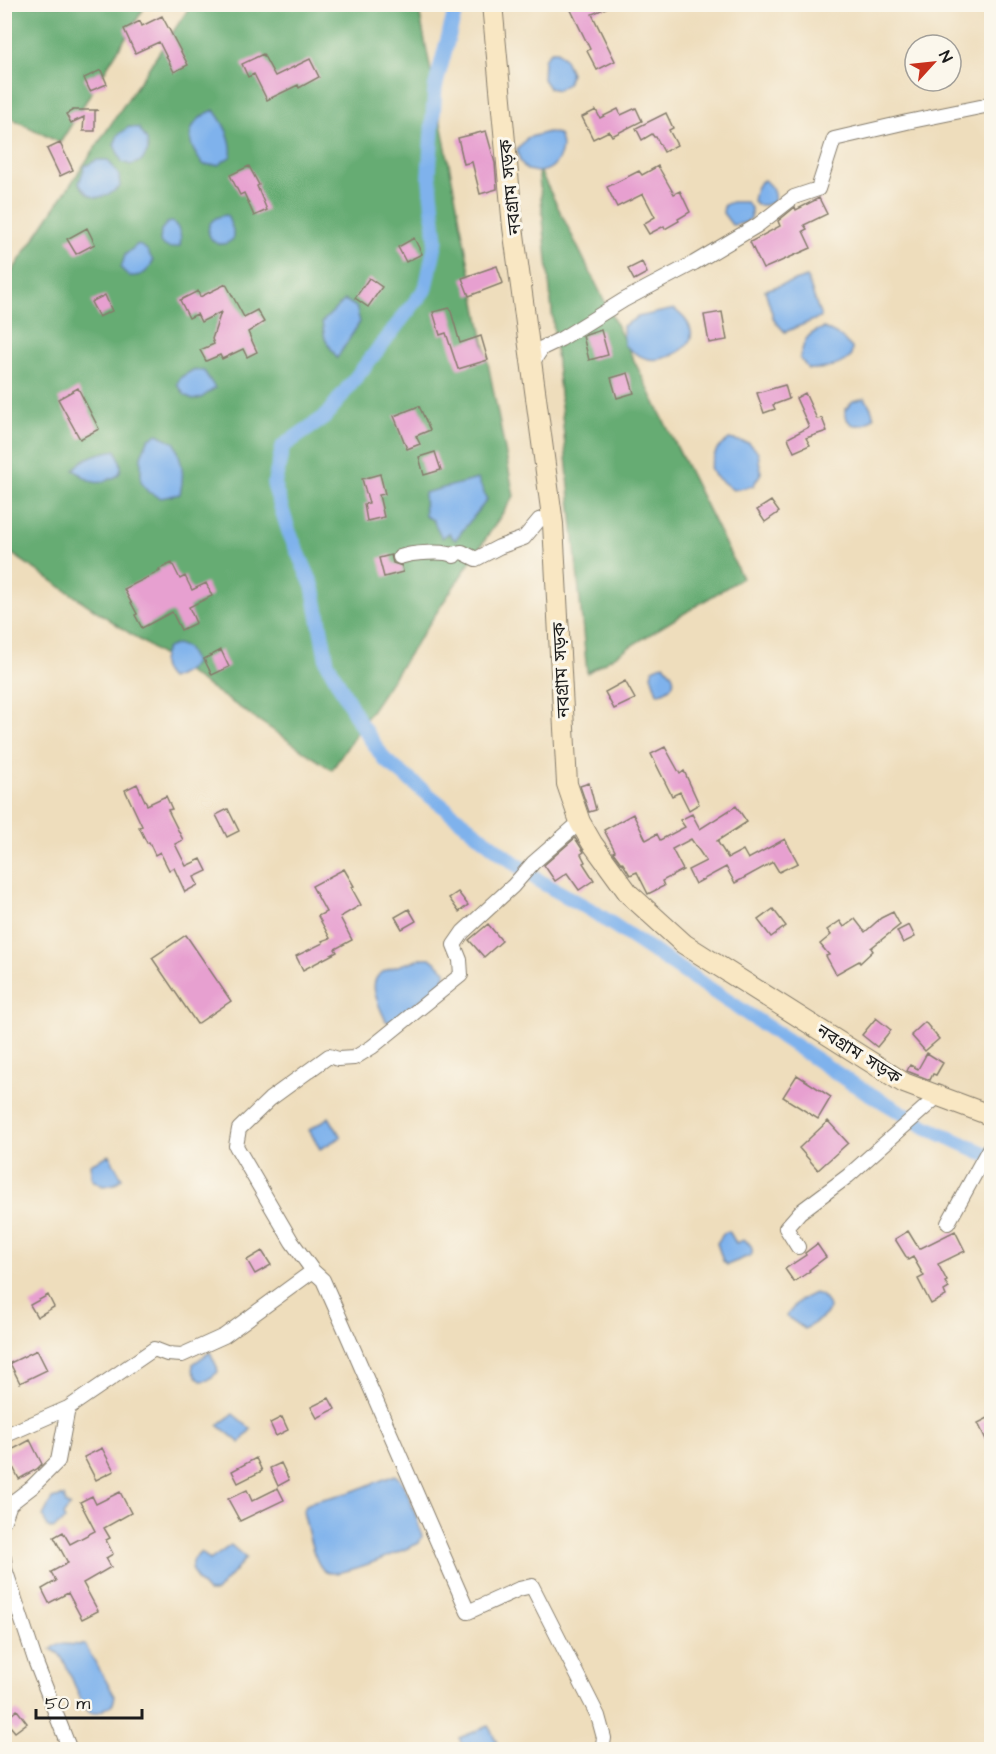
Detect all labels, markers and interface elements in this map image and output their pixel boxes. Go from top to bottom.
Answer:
north arrow [903,33,963,93]
text: N [933,47,958,66]
street label: নবগ্রাম সড়ক [493,138,528,237]
street label: নবগ্রাম সড়ক [546,621,577,719]
street label: নবগ্রাম সড়ক [811,1018,906,1091]
scale bar [36,1682,142,1720]
text: 50 m [45,1691,90,1716]

